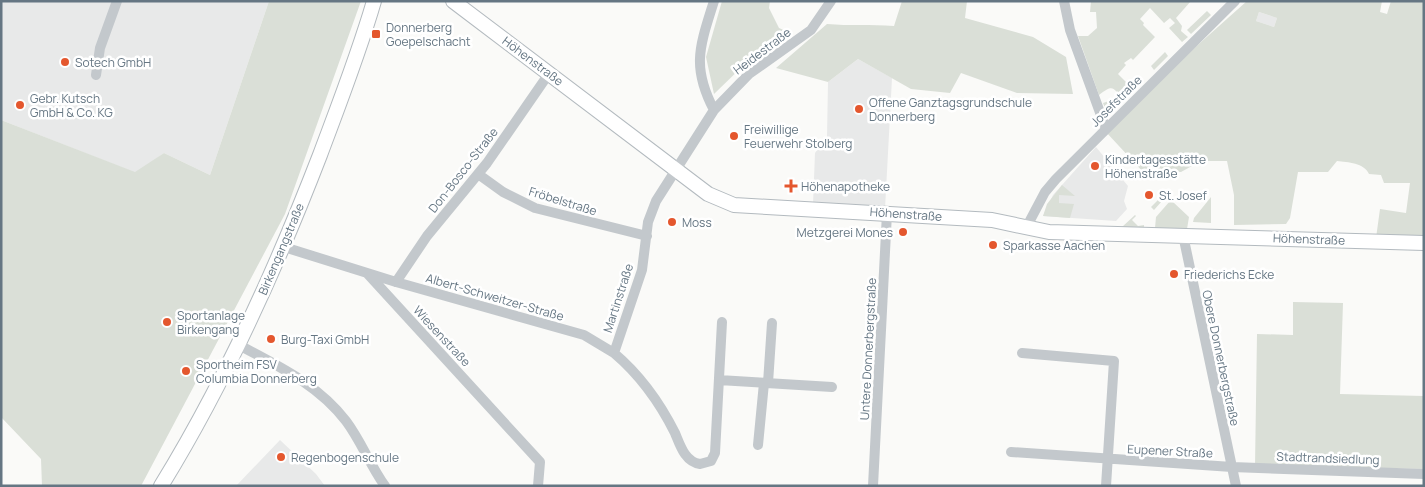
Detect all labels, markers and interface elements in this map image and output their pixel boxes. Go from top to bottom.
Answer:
place label: Donnerberg Goepelschacht [386,19,471,50]
street label: Heidestraße [730,24,794,78]
marker: Donnerberg Goepelschacht [370,28,382,40]
street label: Höhenstraße [499,32,567,90]
place label: Sotech GmbH [75,54,151,71]
marker: Sotech GmbH [59,56,71,68]
street label: Josefstraße [1087,72,1145,130]
place label: Gebr. Kutsch GmbH & Co. KG [30,90,113,121]
place label: Offene Ganztagsgrundschule Donnerberg [869,94,1032,125]
marker: Gebr. Kutsch GmbH & Co. KG [14,99,26,111]
marker: Offene Ganztagsgrundschule Donnerberg [853,103,865,115]
place label: Freiwillige Feuerwehr Stolberg [744,121,852,152]
street label: Don-Bosco-Straße [424,124,502,216]
marker: Freiwillige Feuerwehr Stolberg [728,130,740,142]
place label: Kindertagesstätte Höhenstraße [1105,151,1206,182]
marker: Kindertagesstätte Höhenstraße [1089,160,1101,172]
place label: Höhenapotheke [801,178,890,195]
marker: Höhenapotheke [785,180,797,192]
street label: Fröbelstraße [527,183,599,219]
place label: St. Josef [1159,187,1208,204]
marker: St. Josef [1143,189,1155,201]
street label: Birkengangstraße [254,200,308,298]
street label: Höhenstraße [869,203,943,225]
place label: Moss [682,214,712,231]
marker: Moss [666,216,678,228]
place label: Metzgerei Mones [797,224,893,241]
marker: Metzgerei Mones [897,226,909,238]
street label: Höhenstraße [1272,229,1346,249]
place label: Sparkasse Aachen [1003,237,1105,254]
marker: Sparkasse Aachen [987,239,999,251]
street label: Martinstraße [599,261,637,335]
place label: Friederichs Ecke [1184,266,1274,283]
marker: Friederichs Ecke [1168,268,1180,280]
street label: Albert-Schweitzer-Straße [424,269,566,325]
street label: Untere Donnerbergstraße [856,277,880,421]
street label: Obere Donnerbergstraße [1198,288,1244,428]
street label: Wiesenstraße [409,302,475,370]
place label: Sportanlage Birkengang [177,307,245,338]
marker: Sportanlage Birkengang [161,316,173,328]
place label: Burg-Taxi GmbH [281,331,369,348]
marker: Burg-Taxi GmbH [265,333,277,345]
place label: Sportheim FSV Columbia Donnerberg [196,356,317,387]
marker: Sportheim FSV Columbia Donnerberg [180,365,192,377]
street label: Eupener Straße [1127,440,1213,462]
street label: Stadtrandsiedlung [1276,448,1380,468]
place label: Regenbogenschule [291,449,399,466]
marker: Regenbogenschule [275,451,287,463]

